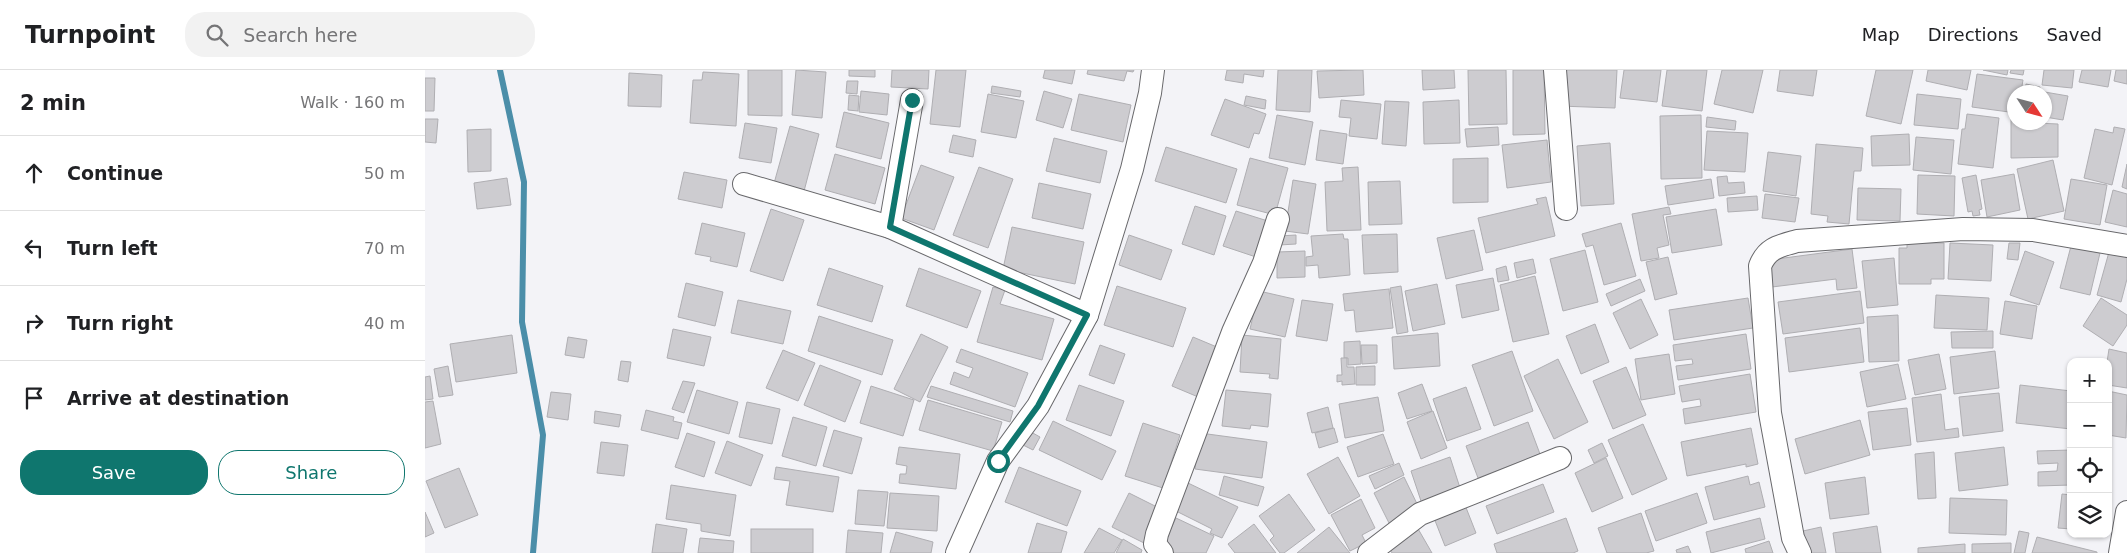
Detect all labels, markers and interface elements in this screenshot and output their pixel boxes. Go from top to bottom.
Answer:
search box [185,12,535,57]
text: Turnpoint [25,21,155,49]
icon: search [203,21,231,49]
text: Search here [243,24,357,46]
text: Map [1862,24,1900,45]
text: Directions [1928,24,2018,45]
text: Saved [2046,24,2102,45]
north arrow [2007,85,2052,130]
route end [901,89,924,112]
text: 2 min [20,91,86,115]
text: Walk · 160 m [300,93,405,112]
icon: ahead [20,159,48,187]
text: Continue [67,162,163,184]
text: 50 m [364,164,405,183]
icon: left [20,234,48,262]
text: Turn left [67,237,158,259]
text: 70 m [364,239,405,258]
icon: right [20,309,48,337]
text: Turn right [67,312,173,334]
text: 40 m [364,314,405,333]
map controls [2067,358,2112,538]
button: + [2067,358,2112,403]
icon: arrive [20,384,48,412]
text: Arrive at destination [67,387,289,409]
button: − [2067,403,2112,448]
button: locate [2067,448,2112,493]
button: Save [20,450,208,495]
button: Share [218,450,405,495]
route start [987,450,1010,473]
button: layers [2067,493,2112,538]

